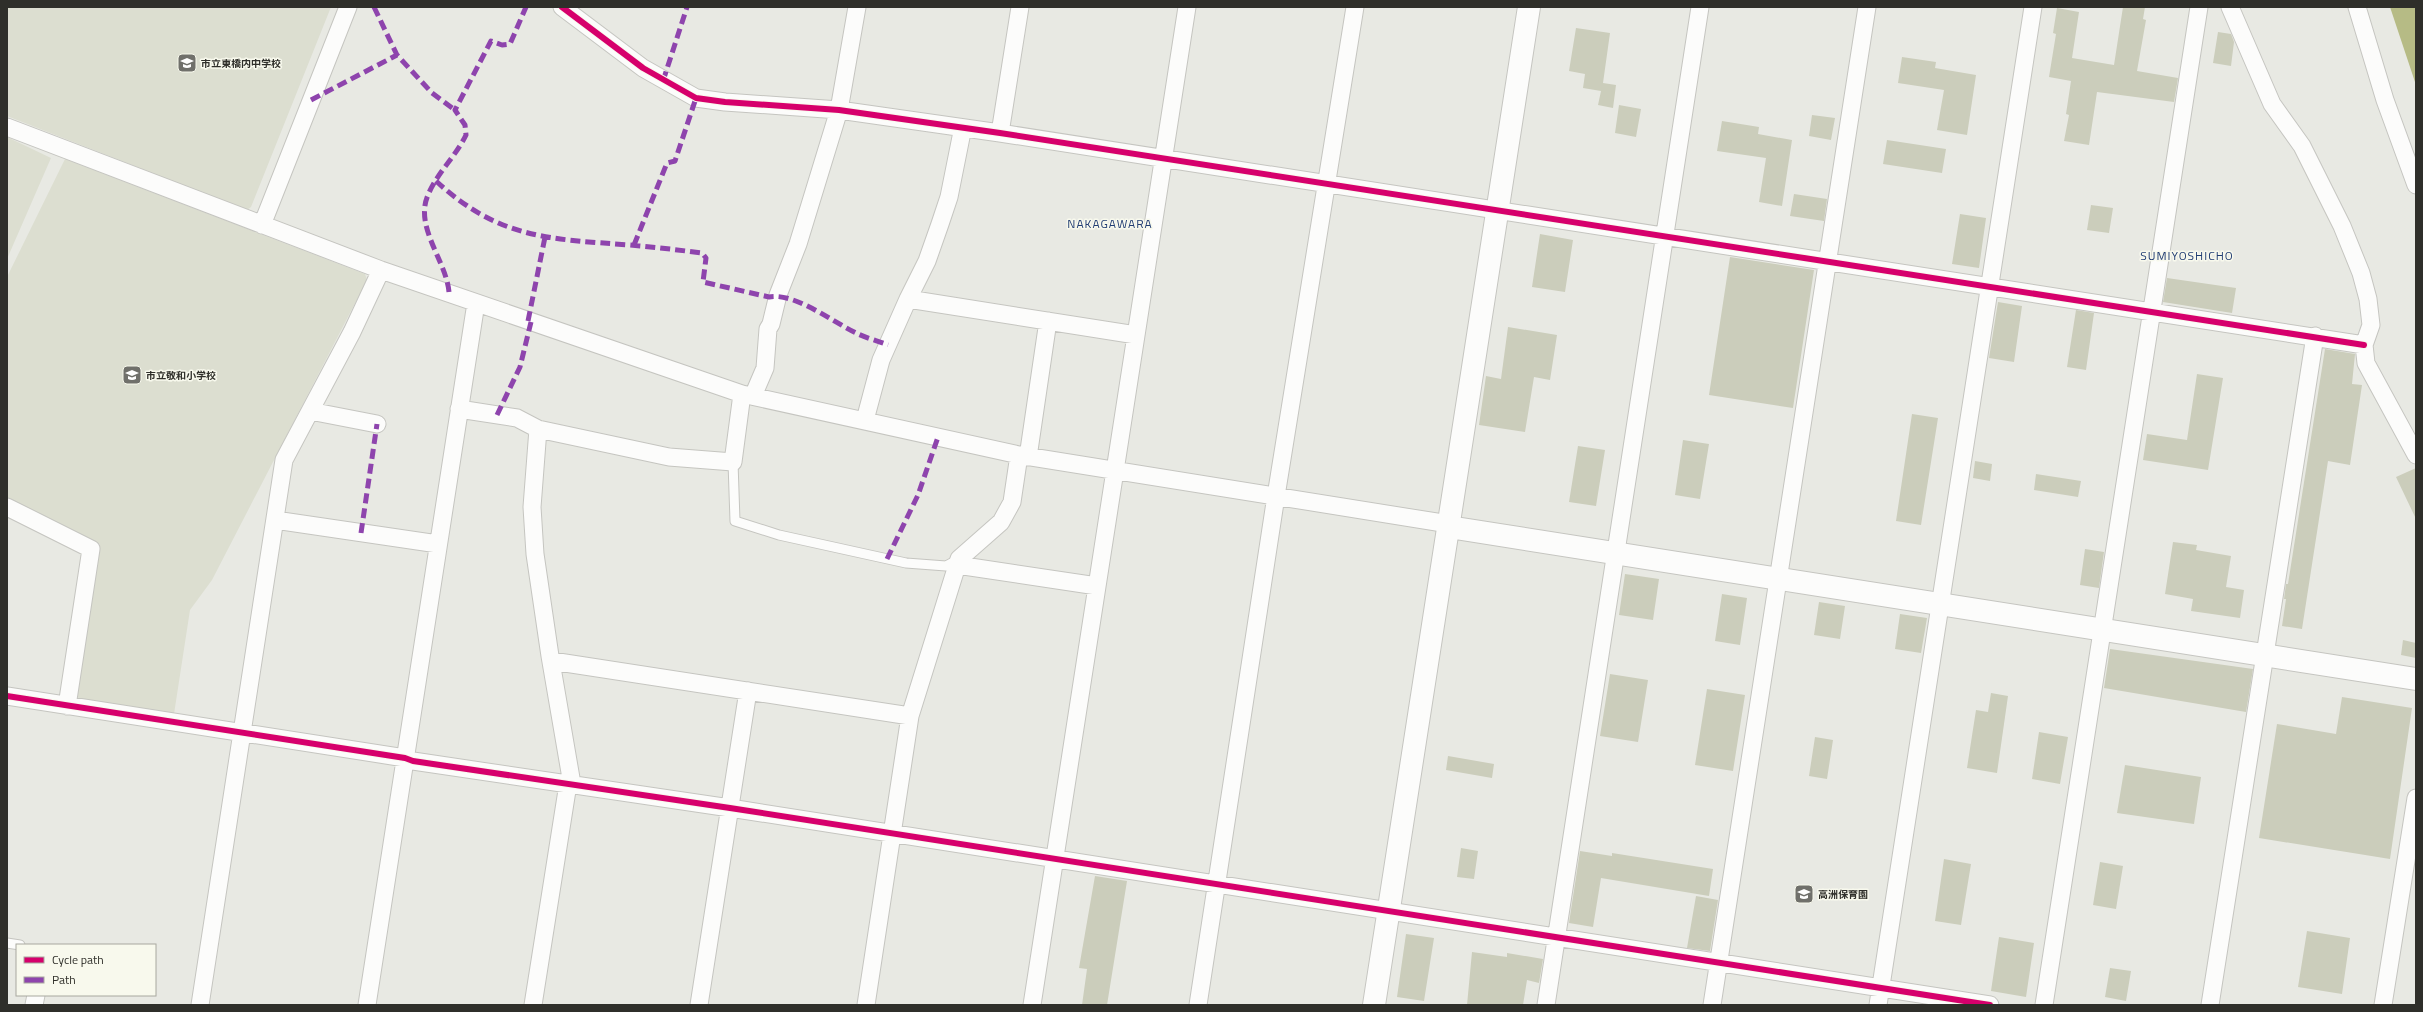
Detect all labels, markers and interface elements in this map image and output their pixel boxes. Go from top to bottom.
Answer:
school or university icon: 市立東橋内中学校 [176,52,198,74]
place label: 市立東橋内中学校 [201,56,281,71]
district label: NAKAGAWARA [1067,214,1153,233]
district label: SUMIYOSHICHO [2140,246,2234,265]
school or university icon: 市立敬和小学校 [121,364,143,386]
place label: 市立敬和小学校 [146,368,216,383]
school or university icon: 高洲保育園 [1793,883,1815,905]
place label: 高洲保育園 [1818,887,1868,902]
legend [16,944,156,996]
text: Cycle path [52,950,104,969]
text: Path [52,970,76,989]

